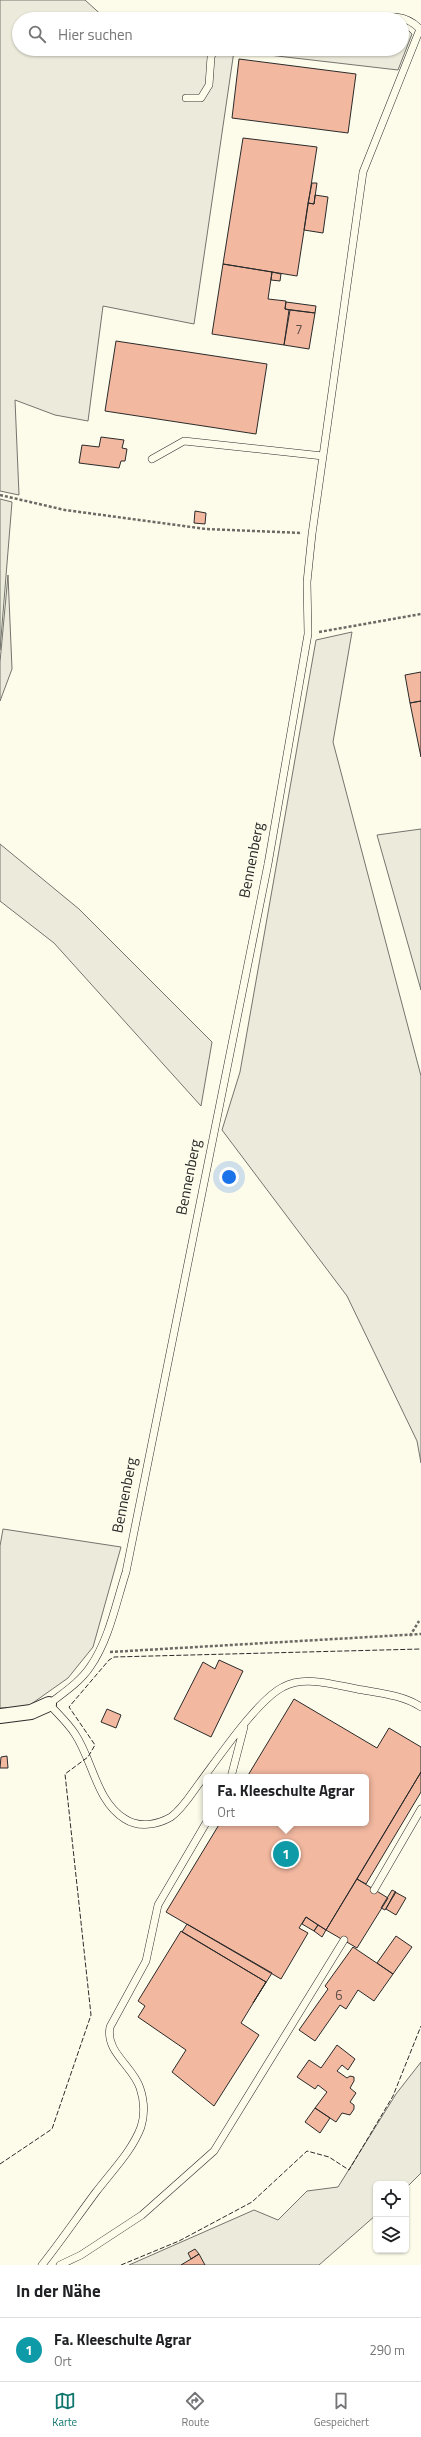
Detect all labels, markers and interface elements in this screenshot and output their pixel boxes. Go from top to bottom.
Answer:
search box [12,12,409,56]
icon: search [26,23,48,45]
text: Hier suchen [58,23,133,46]
house number: 7 [295,319,303,339]
street label: Bennenberg [232,820,270,900]
street label: Bennenberg [169,1137,207,1217]
your location [219,1167,239,1187]
street label: Bennenberg [105,1455,143,1535]
popup [203,1774,369,1826]
text: Fa. Kleeschulte Agrar [217,1779,355,1802]
text: Ort [217,1802,235,1822]
pin: 1 [273,1839,299,1869]
house number: 6 [335,1985,343,2005]
map controls [373,2181,409,2253]
button: locate [373,2181,409,2217]
button: layers [373,2217,409,2253]
text: In der Nähe [16,2278,101,2304]
text: Fa. Kleeschulte Agrar [54,2328,191,2351]
text: 1 [25,2340,33,2360]
text: 290 m [369,2340,405,2360]
text: Ort [54,2351,72,2371]
tab: Karte [52,2390,77,2430]
tab: Route [182,2390,209,2430]
tab: Gespeichert [314,2390,369,2430]

